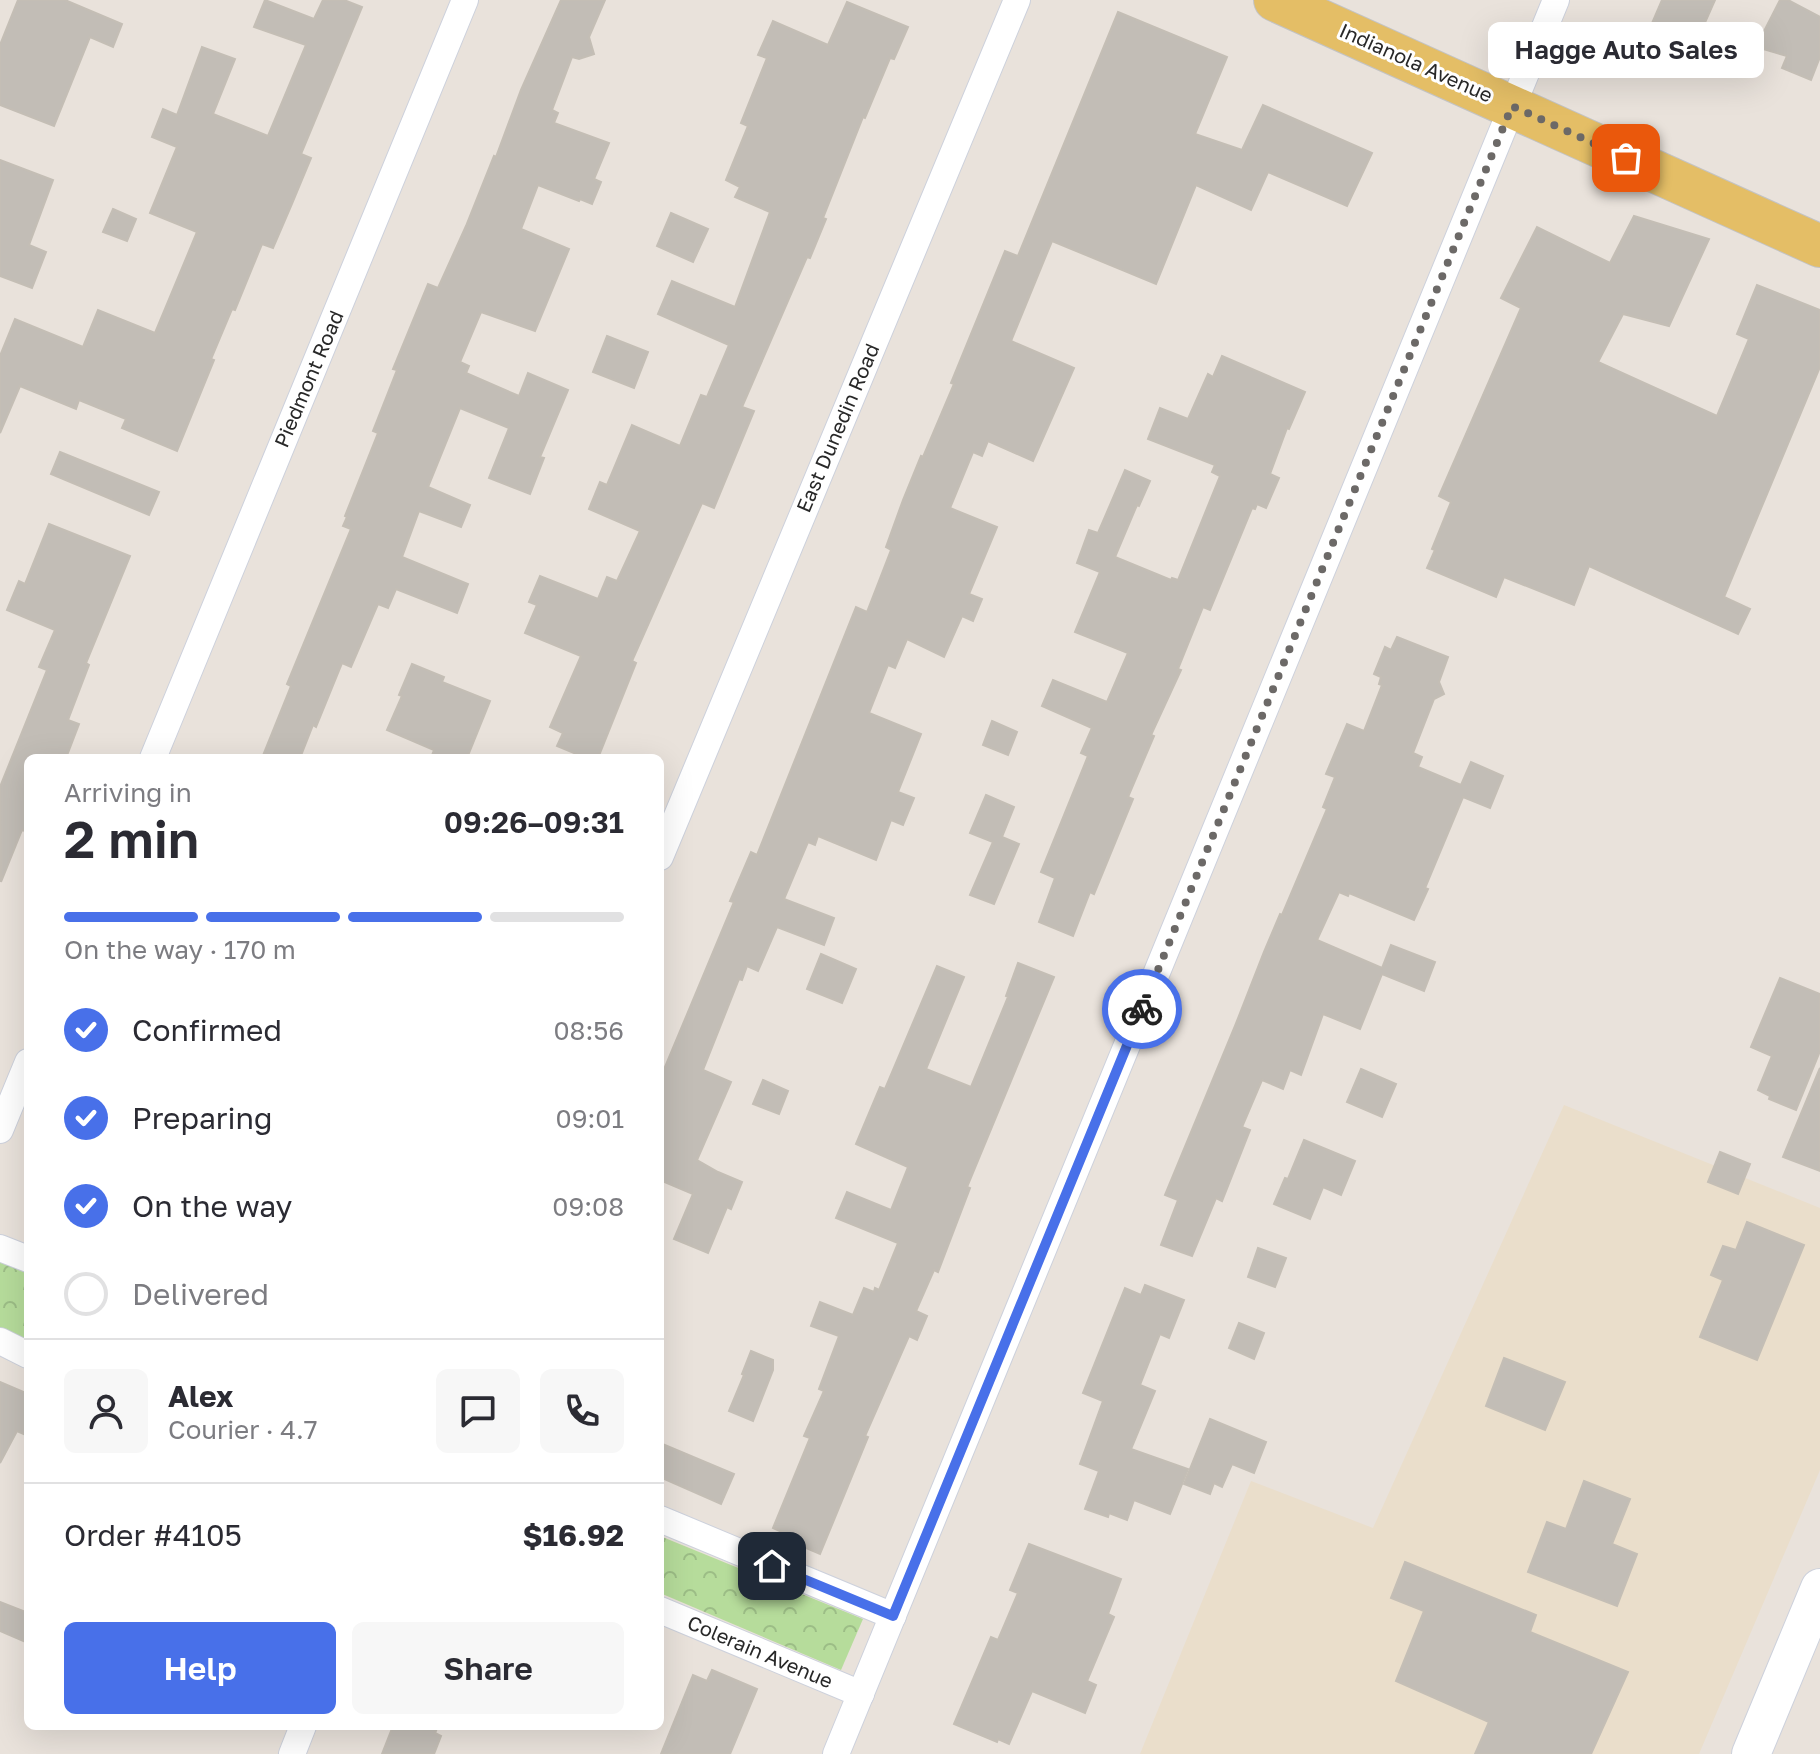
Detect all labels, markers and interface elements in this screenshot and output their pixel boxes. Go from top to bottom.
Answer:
street label: Indianola Avenue [1336,18,1497,107]
callout: Hagge Auto Sales [1488,22,1764,78]
text: Hagge Auto Sales [1514,34,1738,65]
pin [1592,124,1660,192]
icon: bag [1604,136,1648,180]
street label: Piedmont Road [268,307,348,451]
street label: East Dunedin Road [791,340,883,516]
text: Arriving in [64,777,192,808]
text: 09:26–09:31 [444,804,624,840]
text: 2 min [64,807,199,869]
text: On the way · 170 m [64,934,296,965]
courier [1102,969,1182,1049]
icon: bike [1120,987,1164,1031]
icon: check [64,1008,108,1052]
text: Confirmed [132,1012,282,1048]
text: 08:56 [553,1015,624,1046]
icon: check [64,1096,108,1140]
text: Preparing [132,1100,273,1136]
text: 09:01 [556,1103,624,1134]
icon: check [64,1184,108,1228]
text: On the way [132,1188,292,1224]
text: 09:08 [552,1191,624,1222]
text: Delivered [132,1276,269,1312]
button: person [64,1369,148,1453]
button: chat [436,1369,520,1453]
button: phone [540,1369,624,1453]
text: Alex [168,1378,233,1414]
text: Courier · 4.7 [168,1414,318,1445]
text: Order #4105 [64,1517,242,1553]
text: $16.92 [522,1517,624,1553]
pin [738,1532,806,1600]
icon: home [750,1544,794,1588]
street label: Colerain Avenue [684,1610,837,1693]
button: Help [64,1622,336,1714]
button: Share [352,1622,624,1714]

